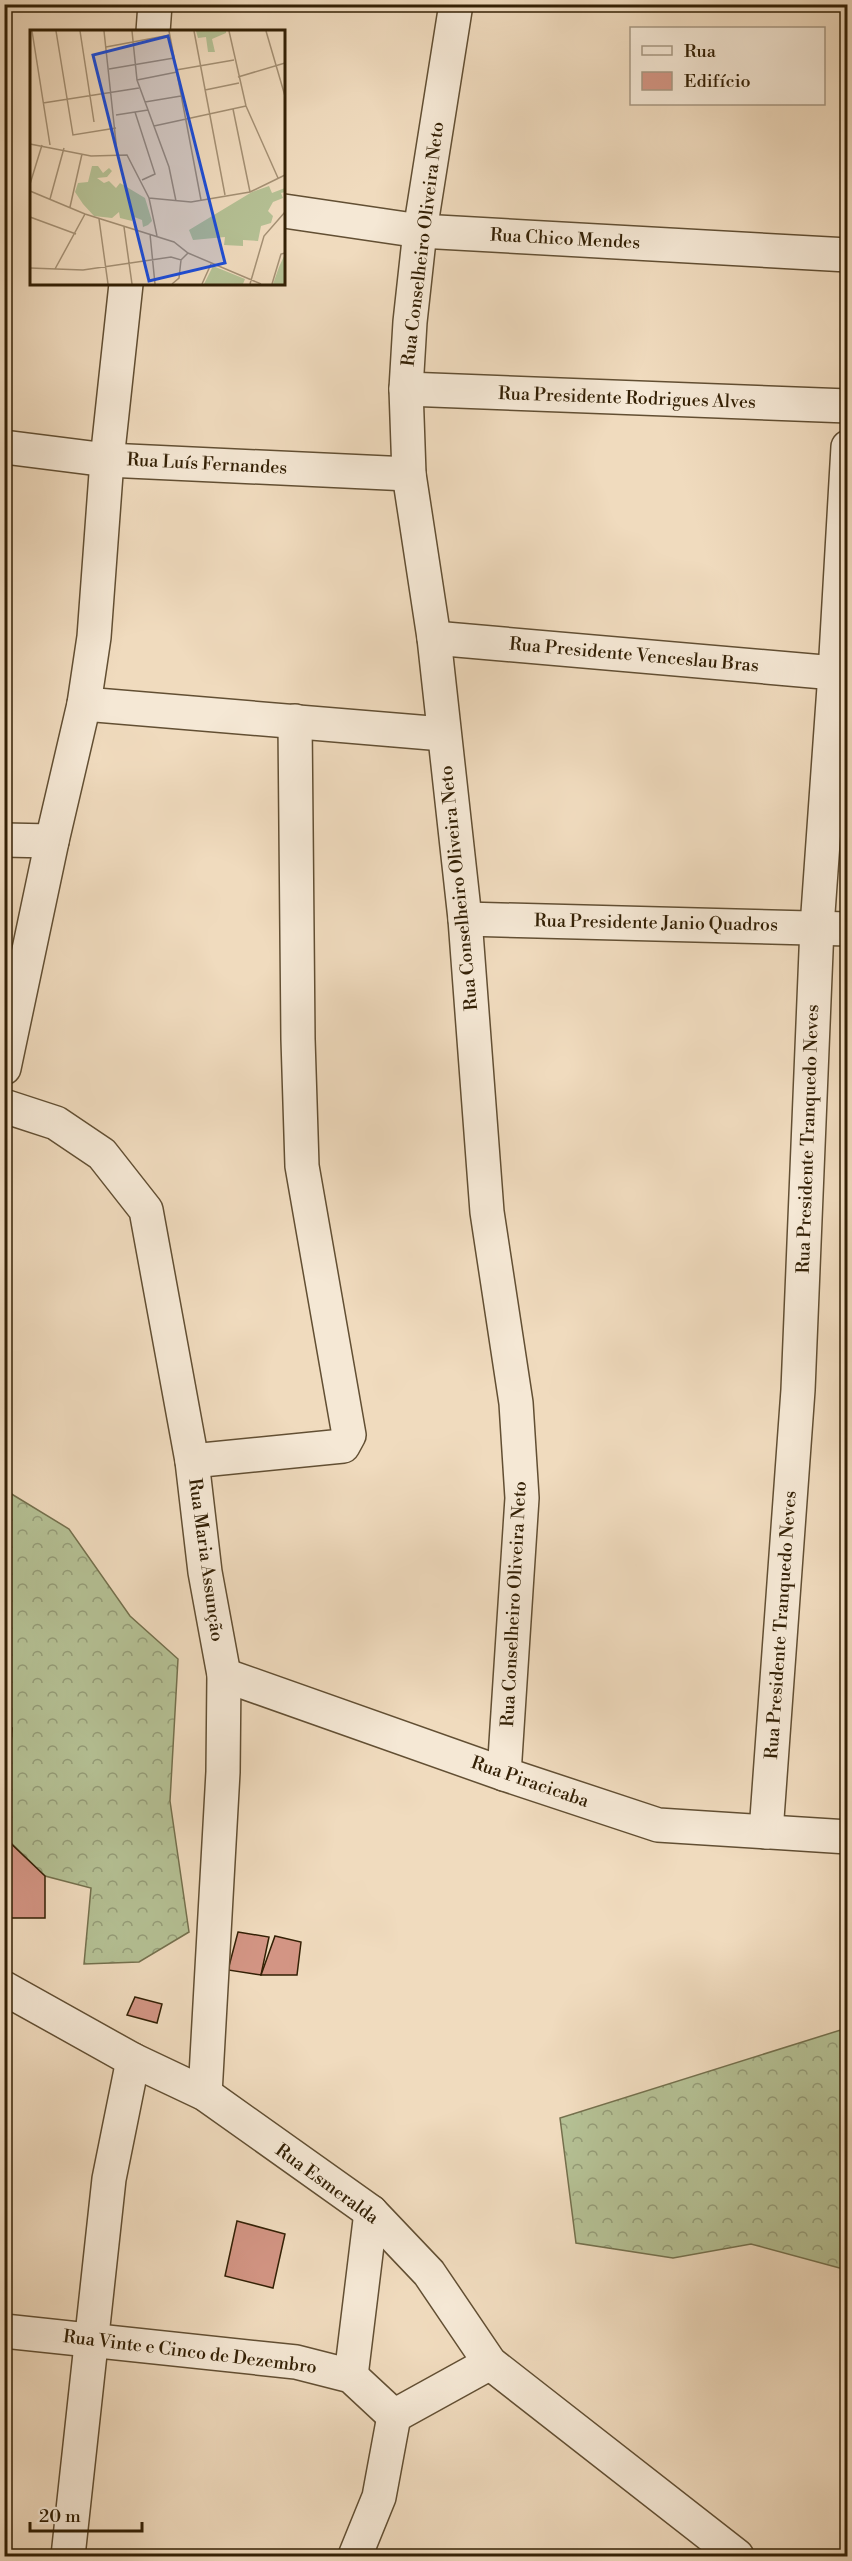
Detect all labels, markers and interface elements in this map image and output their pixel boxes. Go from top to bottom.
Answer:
legend [630,27,825,105]
inset map [30,30,285,285]
text: Rua [684,40,717,63]
text: Edifício [684,70,751,93]
street label: Rua Conselheiro Oliveira Neto [397,120,449,368]
street label: Rua Chico Mendes [489,224,641,254]
street label: Rua Presidente Rodrigues Alves [498,382,756,414]
street label: Rua Luís Fernandes [126,448,288,480]
street label: Rua Presidente Venceslau Bras [508,633,760,677]
street label: Rua Conselheiro Oliveira Neto [435,764,483,1012]
street label: Rua Presidente Janio Quadros [534,909,778,937]
street label: Rua Presidente Tranquedo Neves [792,1004,824,1274]
street label: Rua Maria Assunção [183,1477,229,1643]
street label: Rua Conselheiro Oliveira Neto [496,1480,532,1728]
street label: Rua Presidente Tranquedo Neves [760,1490,802,1760]
street label: Rua Piracicaba [468,1751,593,1813]
street label: Rua Esmeralda [271,2139,384,2230]
street label: Rua Vinte e Cinco de Dezembro [62,2325,318,2379]
scale bar [30,2495,142,2533]
text: 20 m [39,2505,81,2528]

